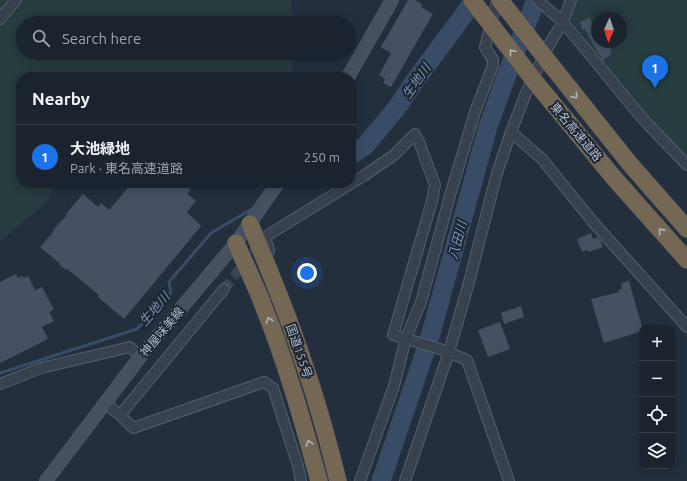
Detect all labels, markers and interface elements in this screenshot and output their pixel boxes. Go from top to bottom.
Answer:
north arrow [591,12,627,48]
search box [16,16,356,60]
icon: search [30,27,52,49]
text: Search here [62,30,141,47]
one-way arrow [509,50,516,57]
pin: 1 [642,55,668,88]
water label: 生地川 [399,59,434,101]
text: Nearby [32,89,90,108]
one-way arrow [571,91,578,98]
street label: 東名高速道路 [548,100,605,163]
text: 大池緑地 [70,140,130,157]
text: 1 [41,150,49,164]
text: 250 m [304,150,340,164]
text: Park · 東名高速道路 [70,161,183,175]
water label: 八田川 [445,217,469,261]
one-way arrow [659,228,666,235]
your location [297,263,317,283]
water label: 生地川 [136,288,173,328]
street label: 神屋味美線 [137,305,186,359]
one-way arrow [265,316,273,323]
street label: 国道155号 [284,322,315,380]
map controls [639,325,675,469]
button: + [639,325,675,361]
button: − [639,361,675,397]
button: locate [639,397,675,433]
button: layers [639,433,675,469]
one-way arrow [305,440,314,447]

